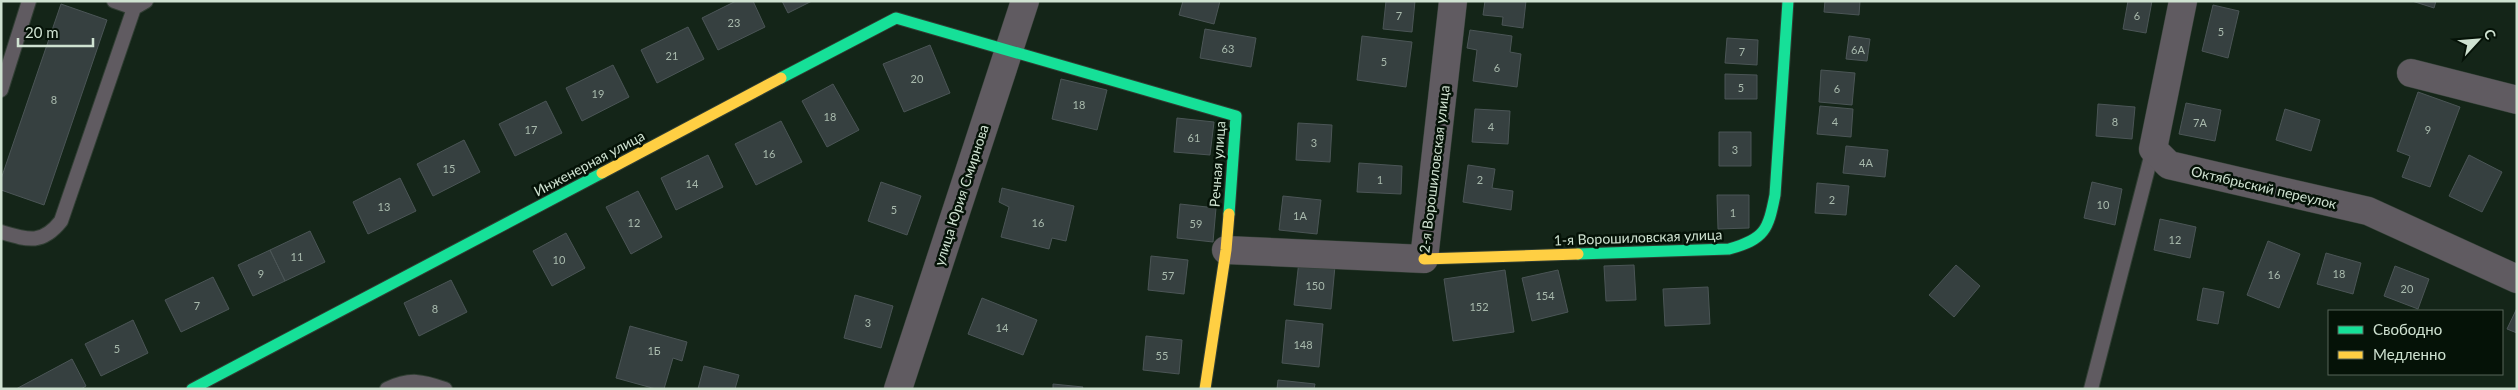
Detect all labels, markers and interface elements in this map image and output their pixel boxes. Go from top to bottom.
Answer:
house number: 7 [1396,9,1402,22]
house number: 6 [2134,9,2140,22]
scale bar [18,15,92,47]
north arrow [2453,15,2503,65]
house number: 23 [728,16,740,29]
text: 20 m [25,23,59,41]
house number: 5 [2218,25,2224,38]
text: С [2480,26,2500,43]
house number: 63 [1222,42,1234,55]
house number: 6А [1851,43,1865,56]
house number: 7 [1739,45,1745,58]
house number: 21 [666,49,678,62]
house number: 5 [1381,55,1387,68]
house number: 6 [1494,61,1500,74]
house number: 20 [911,72,924,85]
house number: 5 [1738,81,1744,94]
house number: 6 [1834,82,1840,95]
street label: 2-я Ворошиловская улица [1415,84,1453,254]
house number: 19 [592,87,604,100]
house number: 8 [51,93,57,106]
house number: 18 [1073,98,1085,111]
house number: 18 [824,110,836,123]
house number: 4 [1832,115,1839,128]
house number: 8 [2112,115,2118,128]
house number: 7А [2193,116,2207,129]
street label: Речная улица [1206,120,1228,208]
house number: 4 [1488,120,1495,133]
street label: улица Юрия Смирнова [930,122,992,268]
house number: 17 [525,123,537,136]
house number: 9 [2425,123,2431,136]
street label: Инженерная улица [531,127,647,199]
house number: 61 [1188,131,1200,144]
house number: 3 [1311,136,1317,149]
house number: 3 [1732,143,1738,156]
house number: 16 [763,147,775,160]
house number: 4А [1859,156,1873,169]
house number: 15 [443,162,455,175]
street label: Октябрьский переулок [2190,162,2339,212]
house number: 1 [1377,173,1383,186]
house number: 2 [1477,173,1483,186]
house number: 14 [686,177,699,190]
house number: 2 [1829,193,1835,206]
house number: 10 [2097,198,2110,211]
house number: 13 [378,200,390,213]
house number: 5 [891,203,897,216]
house number: 1 [1730,206,1736,219]
house number: 1А [1293,209,1307,222]
house number: 12 [628,216,640,229]
house number: 16 [1032,216,1044,229]
house number: 59 [1190,217,1202,230]
street label: 1-я Ворошиловская улица [1553,226,1723,248]
house number: 12 [2169,233,2181,246]
house number: 11 [291,250,303,263]
house number: 10 [553,253,566,266]
house number: 9 [258,267,264,280]
house number: 18 [2333,267,2345,280]
house number: 16 [2268,268,2280,281]
house number: 57 [1162,269,1174,282]
house number: 150 [1305,279,1325,292]
house number: 20 [2401,282,2414,295]
house number: 154 [1535,289,1555,302]
house number: 7 [194,299,200,312]
house number: 152 [1469,300,1489,313]
house number: 8 [432,302,438,315]
legend [2328,310,2503,375]
house number: 3 [865,316,871,329]
text: Свободно [2373,320,2442,338]
house number: 14 [996,321,1009,334]
house number: 148 [1293,338,1313,351]
house number: 5 [114,342,120,355]
house number: 1Б [647,344,661,357]
text: Медленно [2373,345,2446,363]
house number: 55 [1156,349,1168,362]

